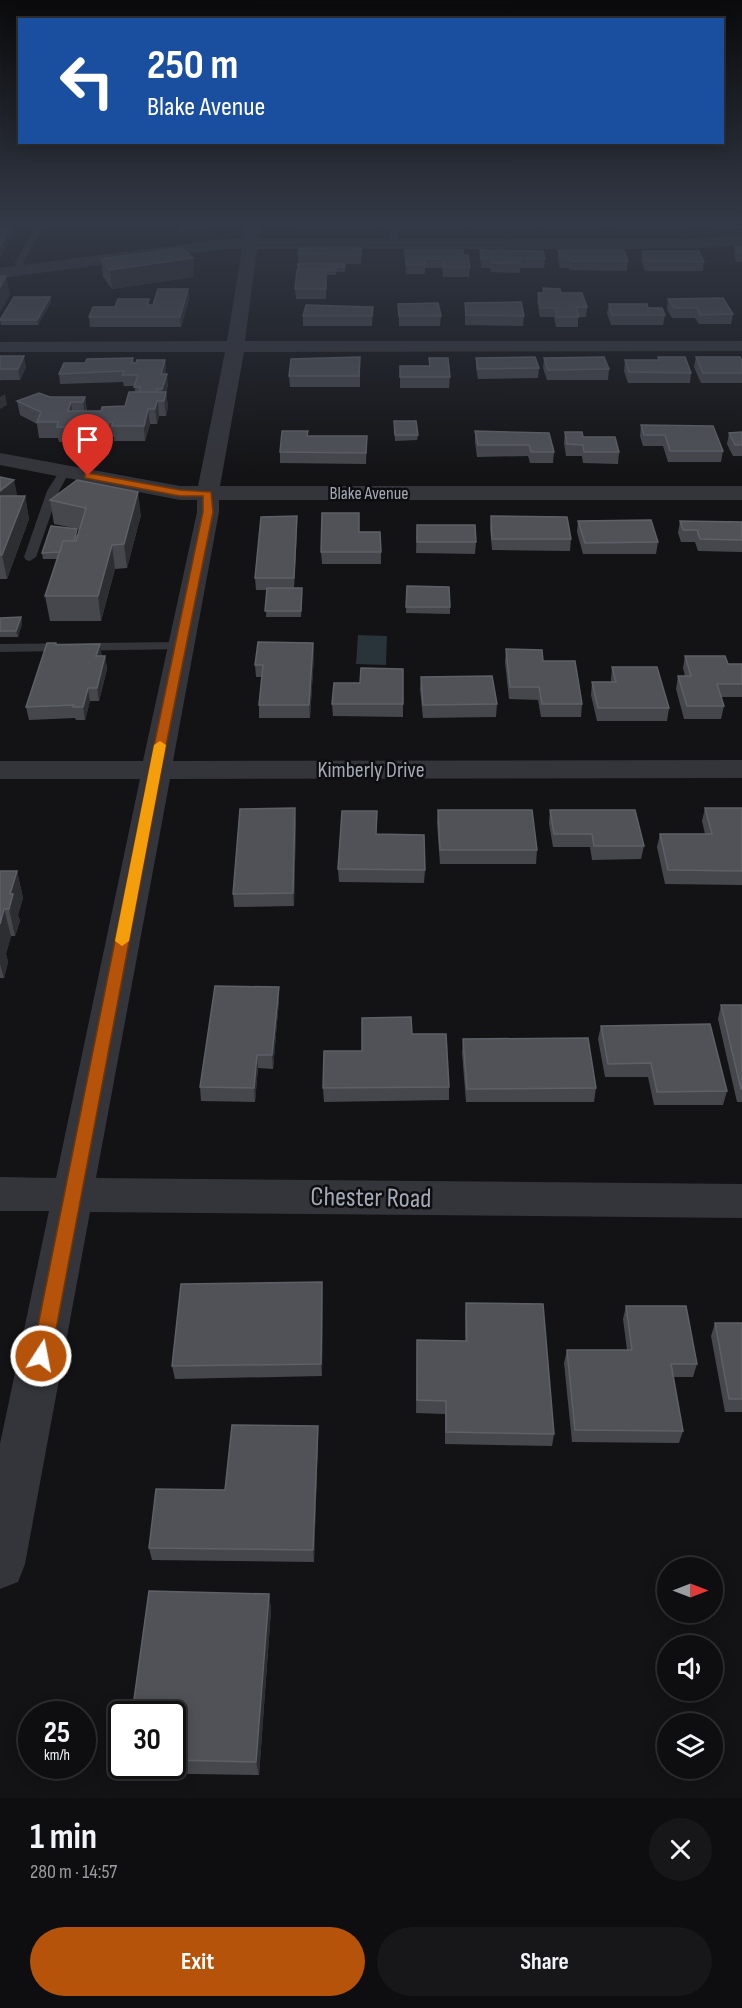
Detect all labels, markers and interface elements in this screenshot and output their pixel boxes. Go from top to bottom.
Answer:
text: 250 m [147,40,238,91]
icon: left [48,42,126,120]
text: Blake Avenue [147,91,265,123]
pin [62,414,113,476]
icon: arrive [71,423,104,456]
street label: Blake Avenue [330,483,408,504]
street label: Kimberly Drive [317,757,425,784]
street label: Chester Road [310,1181,432,1215]
position arrow [9,1324,73,1388]
north arrow [657,1557,723,1623]
map controls [657,1557,723,1779]
button: sound [657,1635,723,1701]
speed limit sign: 30 [108,1701,186,1779]
button: layers [657,1713,723,1779]
text: 25 [44,1715,70,1751]
text: km/h [44,1746,70,1765]
text: 1 min [30,1816,97,1859]
button: close [649,1818,712,1881]
text: 280 m · 14:57 [30,1860,117,1884]
button: Exit [30,1927,365,1996]
button: Share [377,1927,712,1996]

